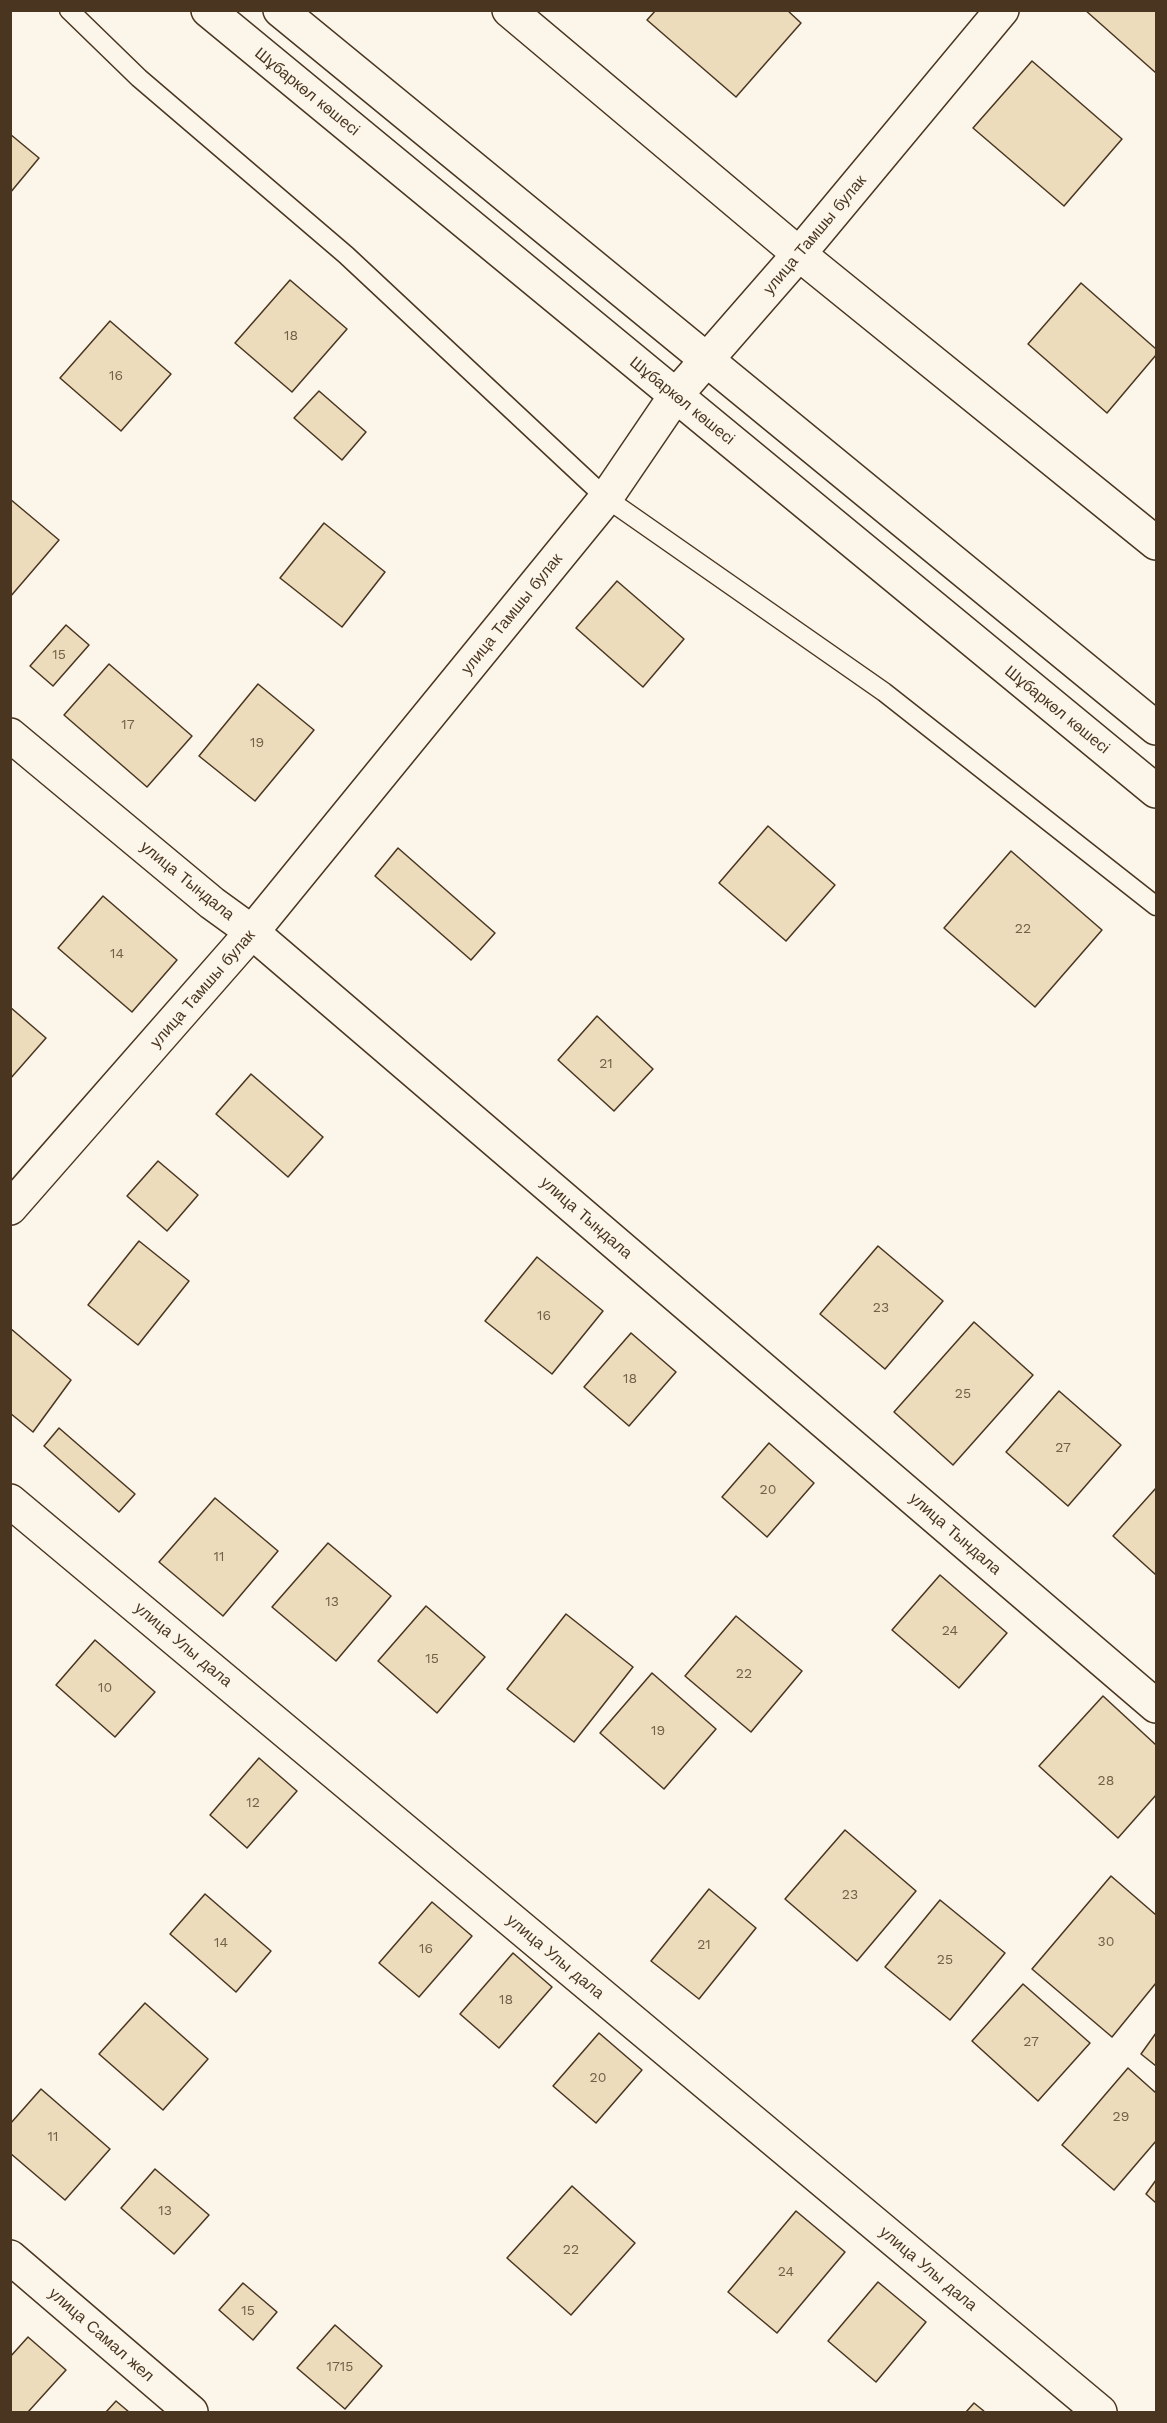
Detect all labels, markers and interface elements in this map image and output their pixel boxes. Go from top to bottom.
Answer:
street label: Шұбаркөл көшесі [251,44,363,140]
street label: улица Тамшы булак [759,171,871,299]
house number: 18 [284,328,298,344]
street label: Шұбаркөл көшесі [626,353,738,449]
house number: 16 [109,368,123,384]
street label: улица Тамшы булак [457,550,567,678]
house number: 15 [52,647,66,663]
street label: Шұбаркөл көшесі [1001,662,1113,758]
house number: 17 [121,717,135,733]
house number: 19 [250,735,264,751]
street label: улица Тындала [136,837,238,925]
house number: 22 [1015,921,1031,937]
street label: улица Тамшы булак [147,926,259,1052]
house number: 14 [110,946,124,962]
house number: 21 [599,1056,613,1072]
street label: улица Тындала [536,1173,636,1263]
house number: 23 [873,1300,889,1316]
house number: 16 [537,1308,551,1324]
house number: 18 [623,1371,637,1387]
house number: 25 [955,1386,971,1402]
house number: 27 [1055,1440,1071,1456]
house number: 20 [760,1482,776,1498]
street label: улица Тындала [905,1489,1005,1579]
house number: 11 [214,1549,224,1565]
house number: 13 [325,1594,339,1610]
street label: улица Улы дала [130,1599,236,1691]
house number: 24 [942,1623,958,1639]
house number: 15 [425,1651,439,1667]
house number: 22 [736,1666,752,1682]
house number: 10 [98,1680,112,1696]
house number: 19 [651,1723,665,1739]
house number: 28 [1098,1773,1114,1789]
house number: 12 [246,1795,260,1811]
house number: 23 [842,1887,858,1903]
street label: улица Улы дала [502,1911,608,2003]
house number: 30 [1098,1934,1114,1950]
house number: 14 [214,1935,228,1951]
house number: 21 [697,1937,711,1953]
house number: 16 [419,1941,433,1957]
house number: 25 [937,1952,953,1968]
house number: 18 [499,1992,513,2008]
house number: 27 [1023,2034,1039,2050]
house number: 20 [590,2070,606,2086]
house number: 29 [1113,2109,1129,2125]
house number: 11 [48,2129,58,2145]
house number: 13 [158,2203,172,2219]
street label: улица Улы дала [875,2223,981,2315]
house number: 22 [563,2242,579,2258]
house number: 24 [778,2264,794,2280]
street label: улица Самал жел [44,2284,158,2386]
house number: 15 [241,2303,255,2319]
house number: 1715 [327,2359,353,2375]

